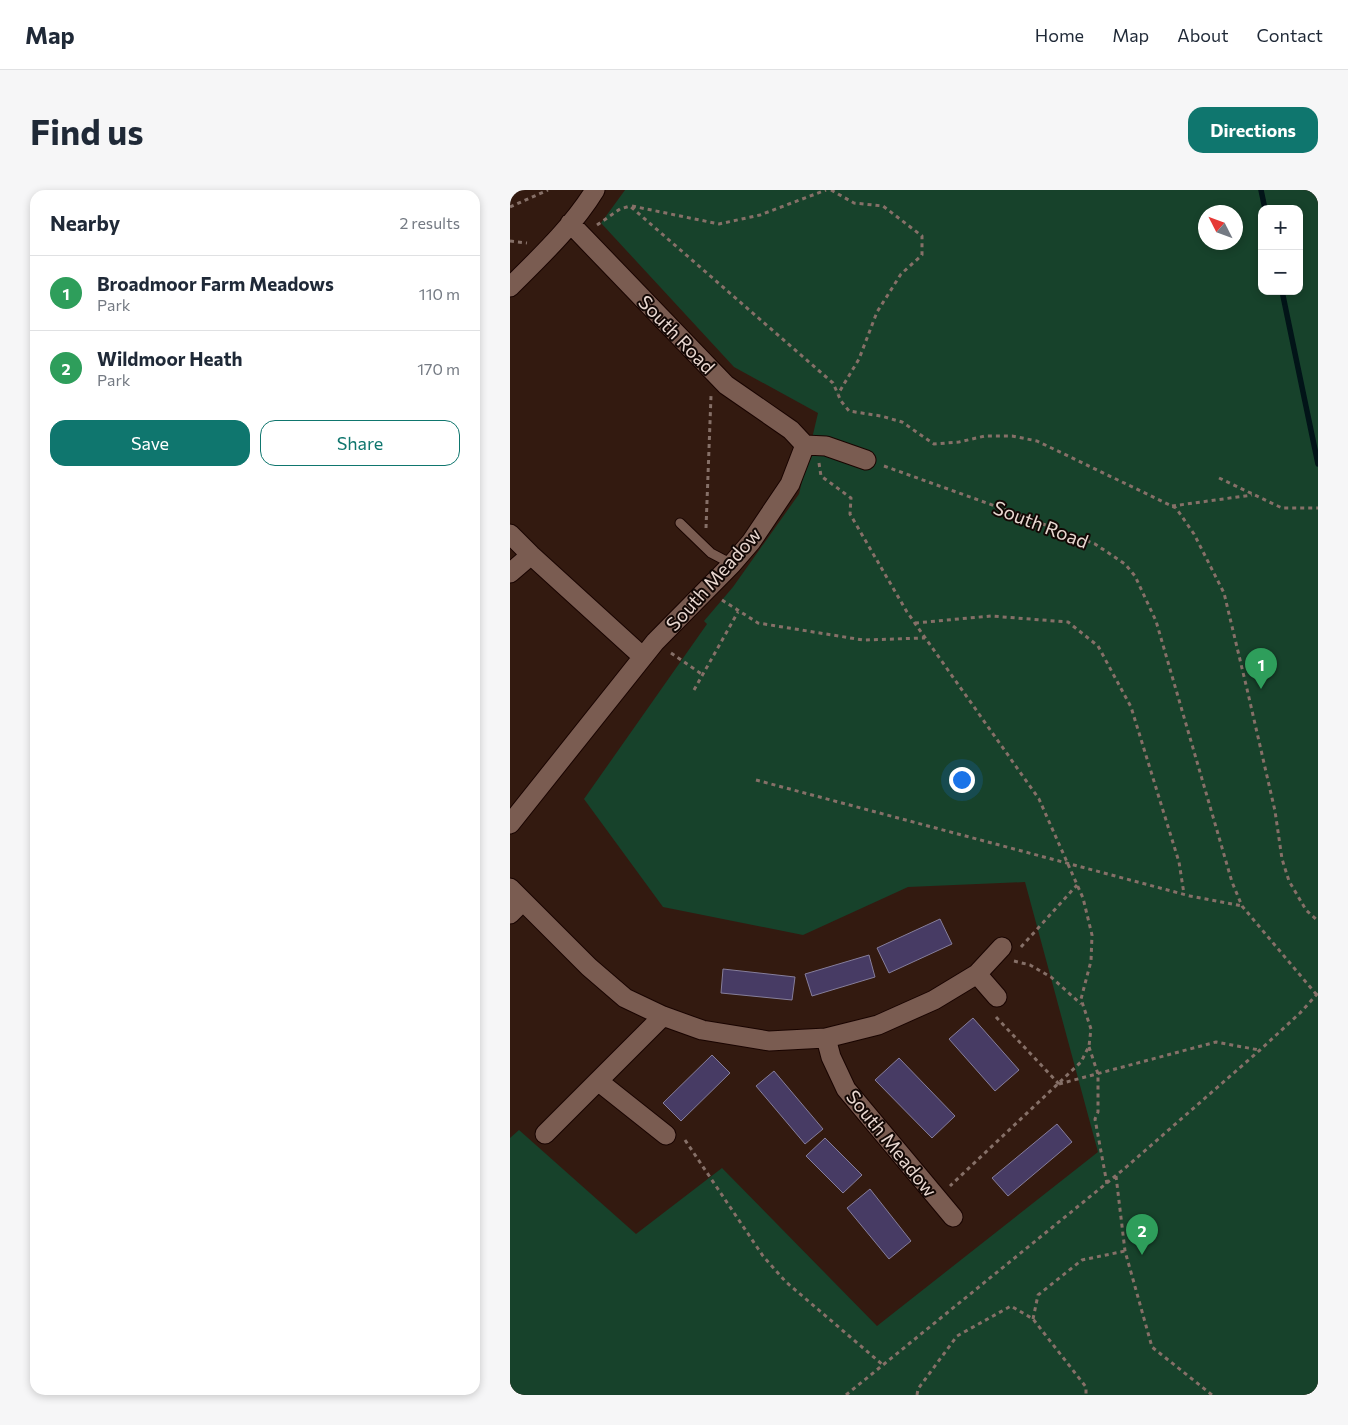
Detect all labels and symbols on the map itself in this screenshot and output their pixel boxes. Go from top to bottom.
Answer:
north arrow [1198,205,1243,250]
street label: South Road [634,290,720,378]
street label: South Road [990,495,1092,553]
street label: South Meadow [661,523,765,635]
pin: 1 [1245,648,1277,689]
your location [949,767,975,793]
street label: South Meadow [842,1085,942,1201]
pin: 2 [1126,1214,1158,1255]

